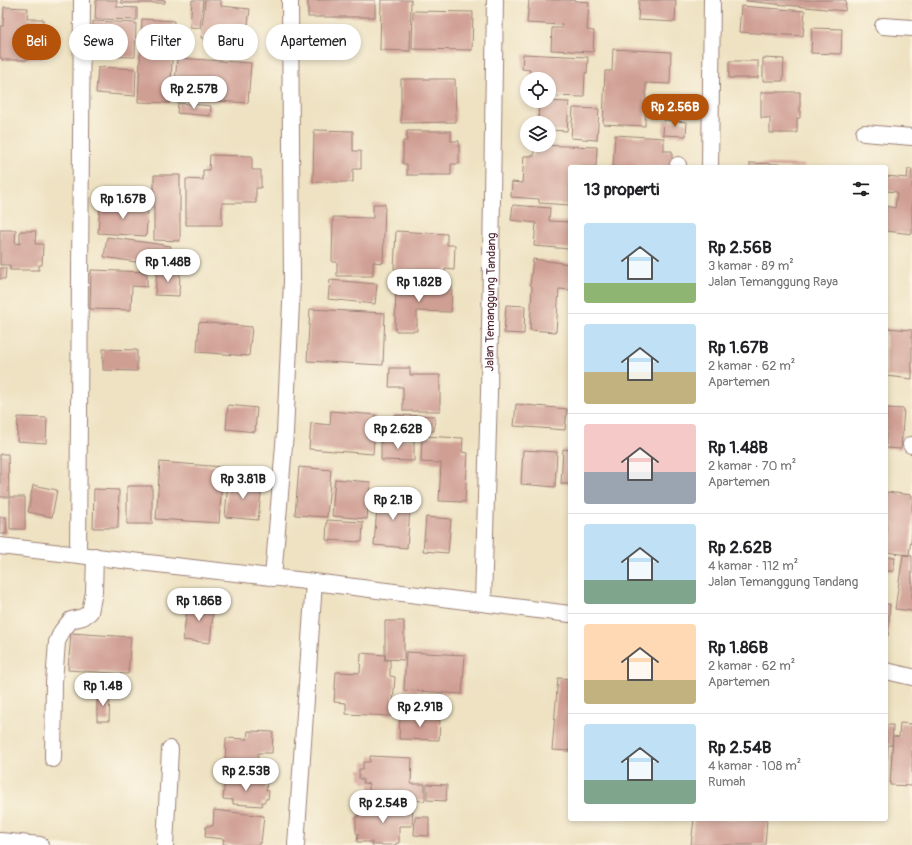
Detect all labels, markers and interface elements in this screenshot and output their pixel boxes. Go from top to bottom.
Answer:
chip: Beli [12,24,61,60]
chip: Sewa [69,24,128,60]
chip: Filter [136,24,195,60]
chip: Baru [203,24,258,60]
chip: Apartemen [266,24,361,60]
map controls [520,72,556,152]
button: locate [520,72,556,108]
pin: Rp 2.57B [153,76,235,110]
text: Rp 2.57B [170,81,218,97]
pin: Rp 2.56B [634,94,716,128]
text: Rp 2.56B [651,99,699,115]
button: layers [520,116,556,152]
icon: filters [850,178,872,200]
text: 13 properti [584,179,659,200]
pin: Rp 1.67B [82,186,164,220]
text: Rp 1.67B [100,191,146,207]
street label: Jalan Temanggung Tandang [482,233,499,372]
text: Rp 2.56B [708,237,772,258]
icon: home [616,239,664,287]
pin: Rp 1.48B [127,249,209,283]
text: Rp 1.48B [145,254,191,270]
text: 3 kamar · 89 m² [708,258,794,274]
pin: Rp 1.82B [378,269,460,303]
text: Rp 1.82B [396,274,442,290]
text: Jalan Temanggung Raya [708,274,838,290]
text: Rp 1.67B [708,337,768,358]
icon: home [616,340,664,388]
text: 2 kamar · 62 m² [708,358,795,374]
text: Apartemen [708,374,770,390]
pin: Rp 2.62B [357,416,439,450]
text: Rp 2.62B [374,421,422,437]
text: Rp 1.48B [708,437,768,458]
icon: home [616,440,664,488]
text: 2 kamar · 70 m² [708,458,796,474]
pin: Rp 3.81B [202,466,284,500]
text: Rp 3.81B [220,471,266,487]
text: Apartemen [708,474,770,490]
pin: Rp 2.1B [356,487,430,521]
text: Rp 2.1B [373,492,413,508]
text: Rp 2.62B [708,537,772,558]
icon: home [616,540,664,588]
text: 4 kamar · 112 m² [708,558,798,574]
text: Jalan Temanggung Tandang [708,574,858,590]
pin: Rp 1.86B [158,588,240,622]
text: Rp 1.86B [176,593,222,609]
text: Rp 1.86B [708,637,768,658]
icon: home [616,640,664,688]
text: 2 kamar · 62 m² [708,658,795,674]
pin: Rp 1.4B [66,673,140,707]
text: Apartemen [708,674,770,690]
text: Rp 1.4B [83,678,123,694]
pin: Rp 2.91B [379,694,461,728]
text: Rp 2.91B [397,699,443,715]
text: Rp 2.54B [708,737,771,758]
icon: home [616,740,664,788]
pin: Rp 2.53B [205,758,287,792]
text: 4 kamar · 108 m² [708,758,801,774]
text: Rp 2.53B [222,763,270,779]
text: Rumah [708,774,745,790]
pin: Rp 2.54B [342,790,424,824]
text: Rp 2.54B [359,795,407,811]

